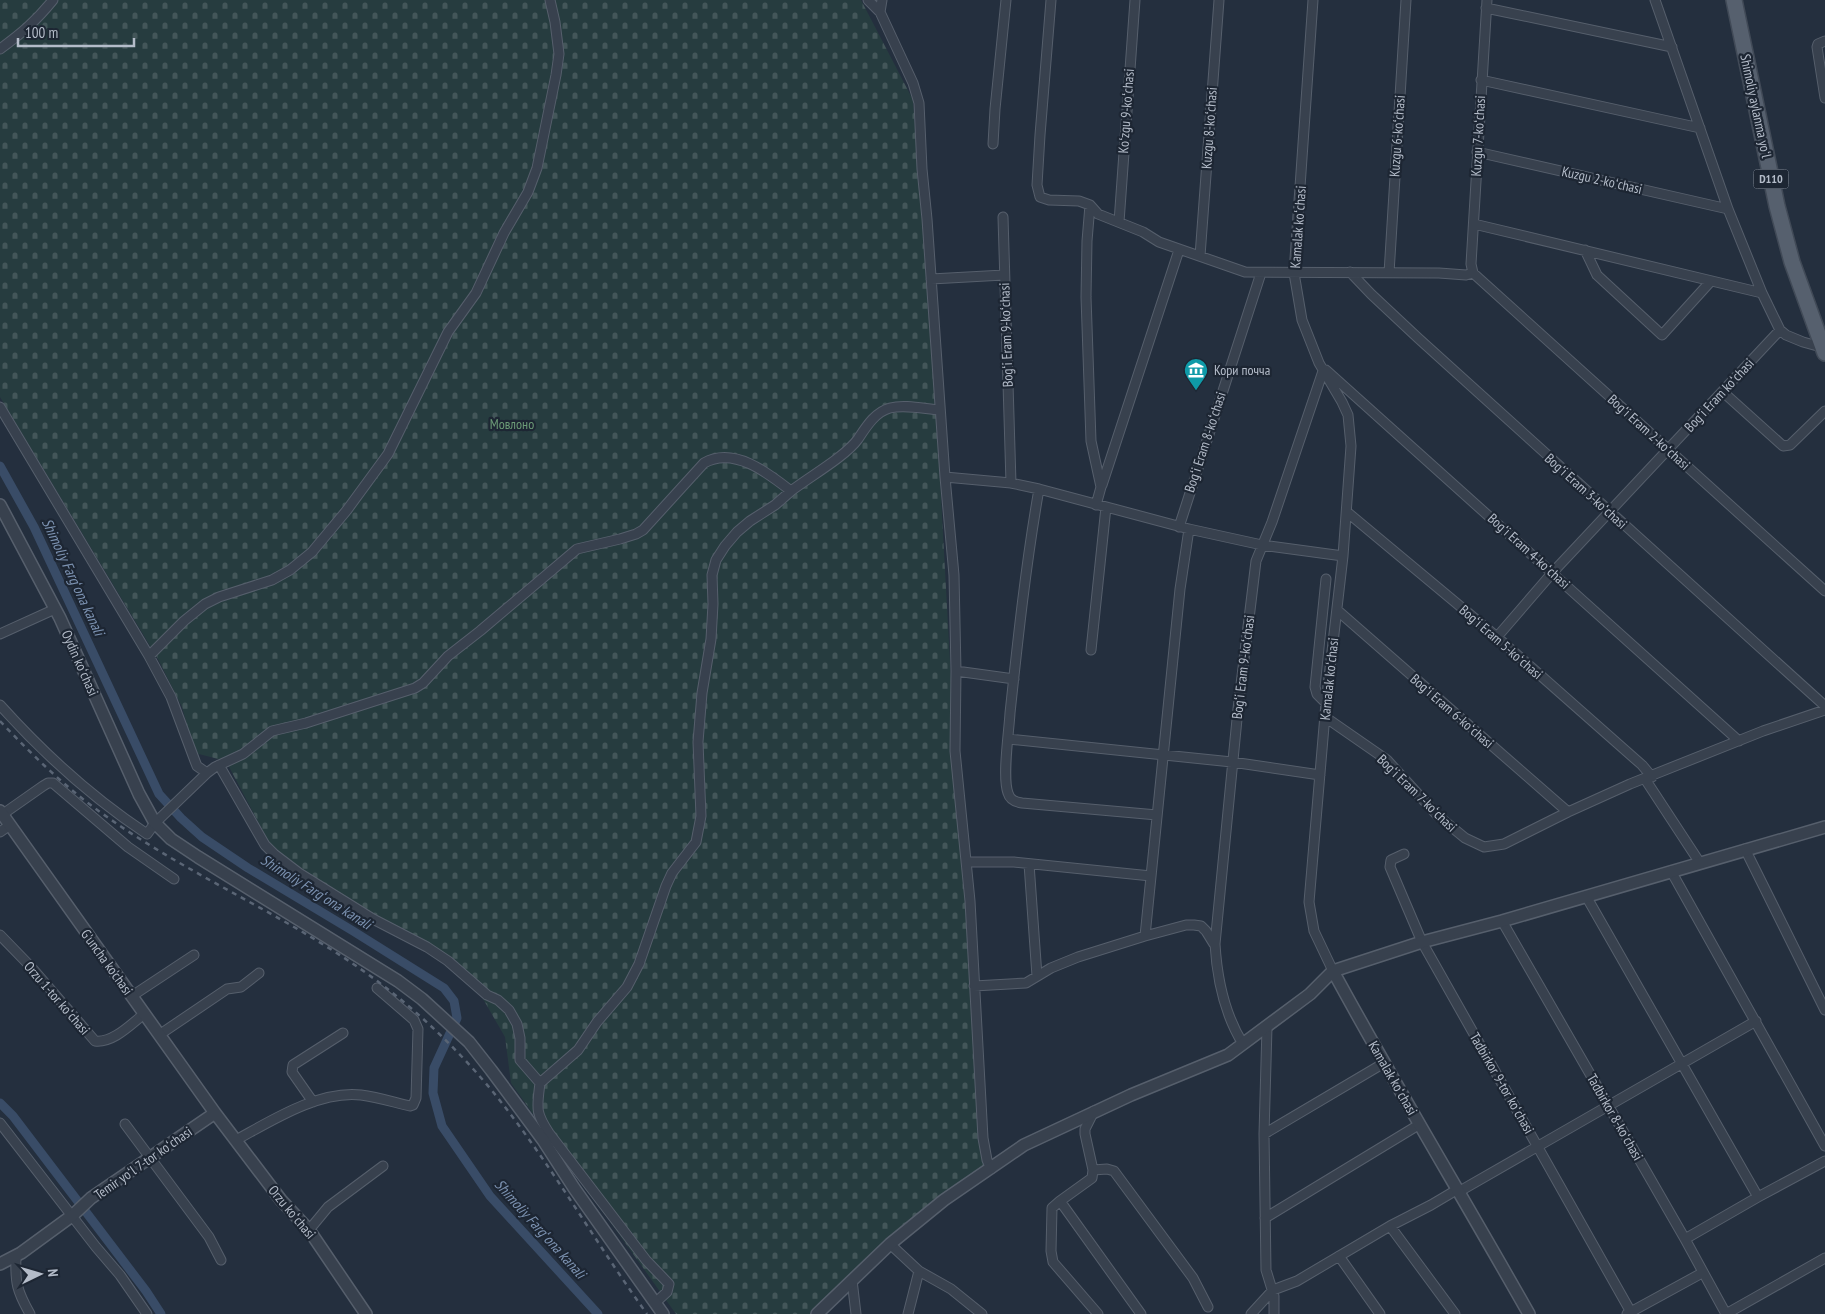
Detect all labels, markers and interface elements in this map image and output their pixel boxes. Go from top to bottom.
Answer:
scale bar [18,15,134,47]
text: 100 m [25,23,58,42]
street label: Shimoliy aylanma yoʻl [1736,52,1776,160]
street label: Koʻzgu 9-koʻchasi [1114,68,1138,154]
street label: Kuzgu 8-koʻchasi [1197,86,1221,170]
street label: Kuzgu 6-koʻchasi [1385,94,1409,178]
street label: Kuzgu 7-koʻchasi [1467,95,1489,177]
street label: Kuzgu 2-koʻchasi [1560,162,1644,198]
road number: D110 [1754,170,1788,188]
street label: Kamalak koʻchasi [1286,185,1310,269]
street label: Bogʻi Eram 9-koʻchasi [995,282,1017,388]
street label: Bogʻi Eram koʻchasi [1680,354,1758,436]
museum icon: Кори почча [1183,357,1209,391]
place label: Кори почча [1214,361,1270,379]
street label: Bogʻi Eram 8-koʻchasi [1180,389,1230,495]
street label: Bogʻi Eram 2-koʻchasi [1604,390,1694,474]
park label: Мовлоно [490,415,534,433]
street label: Bogʻi Eram 3-koʻchasi [1541,449,1631,533]
street label: Bogʻi Eram 4-koʻchasi [1484,509,1574,593]
water label: Shimoliy Fargʻona kanali [38,515,110,640]
street label: Bogʻi Eram 5-koʻchasi [1456,601,1546,683]
street label: Bogʻi Eram 9-koʻchasi [1228,614,1258,720]
street label: Oydin koʻchasi [58,627,102,699]
street label: Kamalak koʻchasi [1316,637,1342,721]
street label: Bogʻi Eram 6-koʻchasi [1407,670,1497,752]
street label: Bogʻi Eram 7-koʻchasi [1373,750,1461,836]
water label: Shimoliy Fargʻona kanali [257,850,377,934]
street label: G'uncha ko'chasi [77,925,137,999]
street label: Orzu 1-tor koʻchasi [20,958,94,1038]
street label: Tadbirkor 9-tor koʻchasi [1466,1029,1538,1137]
street label: Kamalak koʻchasi [1365,1038,1421,1118]
street label: Tadbirkor 8-koʻchasi [1583,1070,1647,1164]
street label: Temir yoʻl 7-tor koʻchasi [91,1123,195,1203]
water label: Shimoliy Fargʻona kanali [491,1175,591,1284]
street label: Orzu koʻchasi [264,1181,320,1243]
north arrow [15,1249,65,1299]
text: N [44,1268,62,1277]

